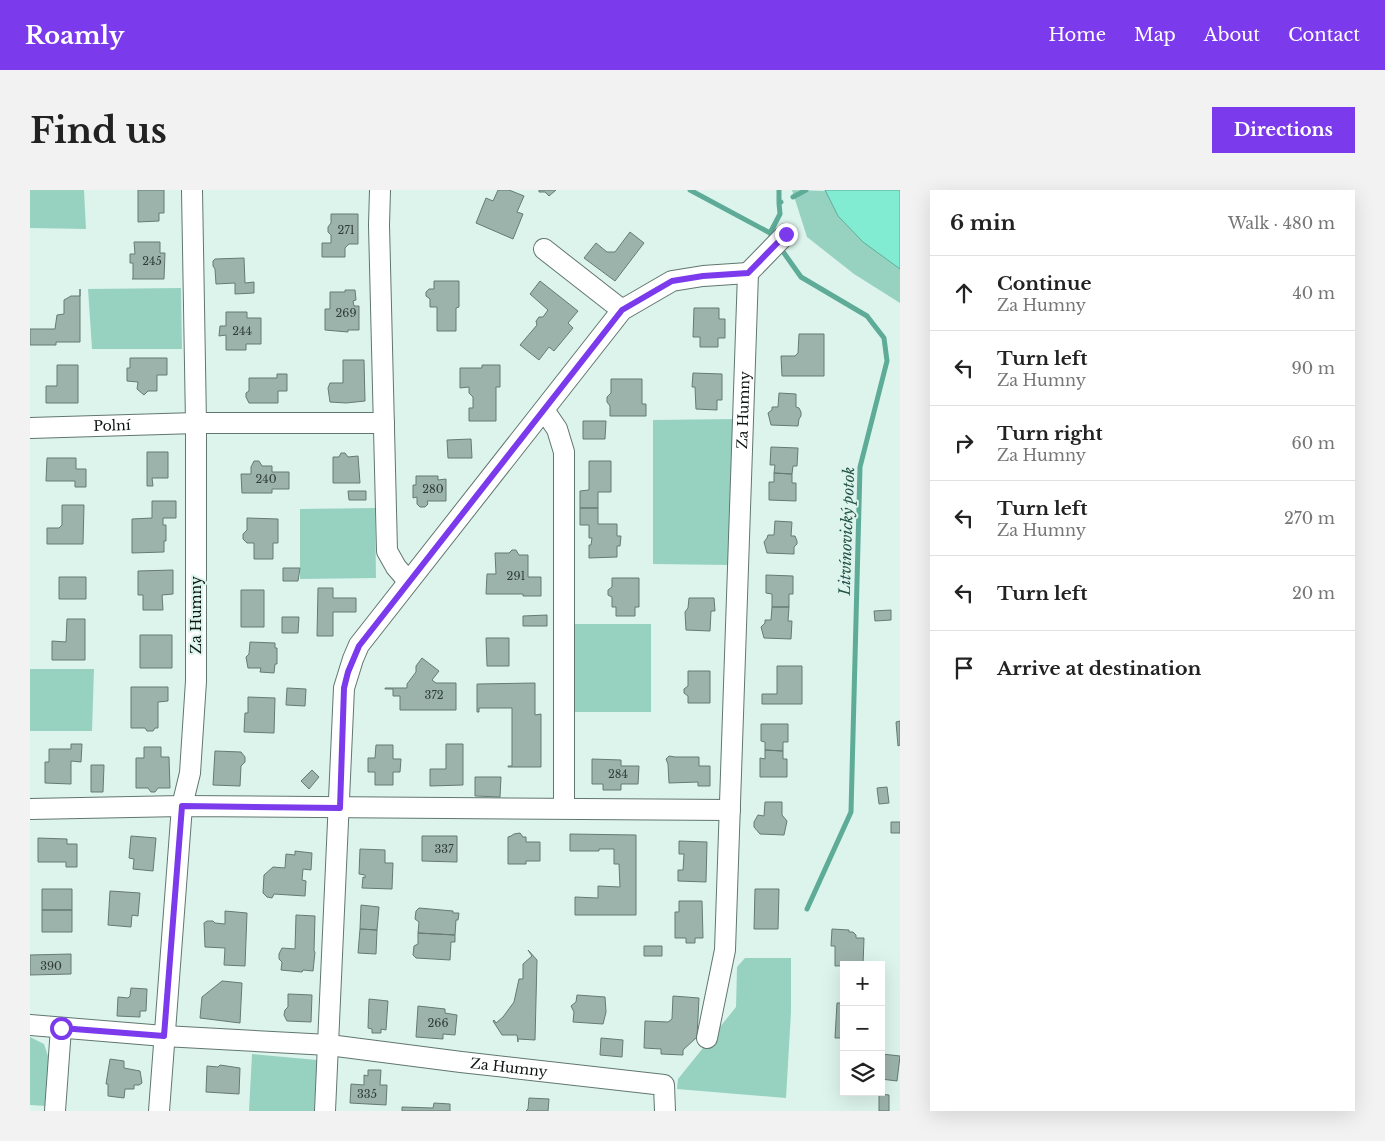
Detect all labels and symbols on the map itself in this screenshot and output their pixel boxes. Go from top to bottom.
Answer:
house number: 271 [337,223,355,237]
route end [775,223,798,246]
house number: 245 [142,254,162,268]
house number: 269 [336,306,356,320]
house number: 244 [232,324,252,338]
street label: Za Humny [733,371,754,449]
street label: Polní [93,416,131,435]
water label: Litvínovický potok [835,466,858,597]
house number: 240 [255,472,277,486]
house number: 280 [422,482,444,496]
house number: 291 [507,569,525,583]
street label: Za Humny [187,576,205,654]
house number: 372 [424,688,444,702]
house number: 284 [608,767,628,781]
house number: 337 [434,842,454,856]
house number: 390 [40,959,62,973]
house number: 266 [428,1016,448,1030]
route start [50,1017,73,1040]
street label: Za Humny [469,1054,549,1081]
house number: 335 [357,1087,377,1101]

